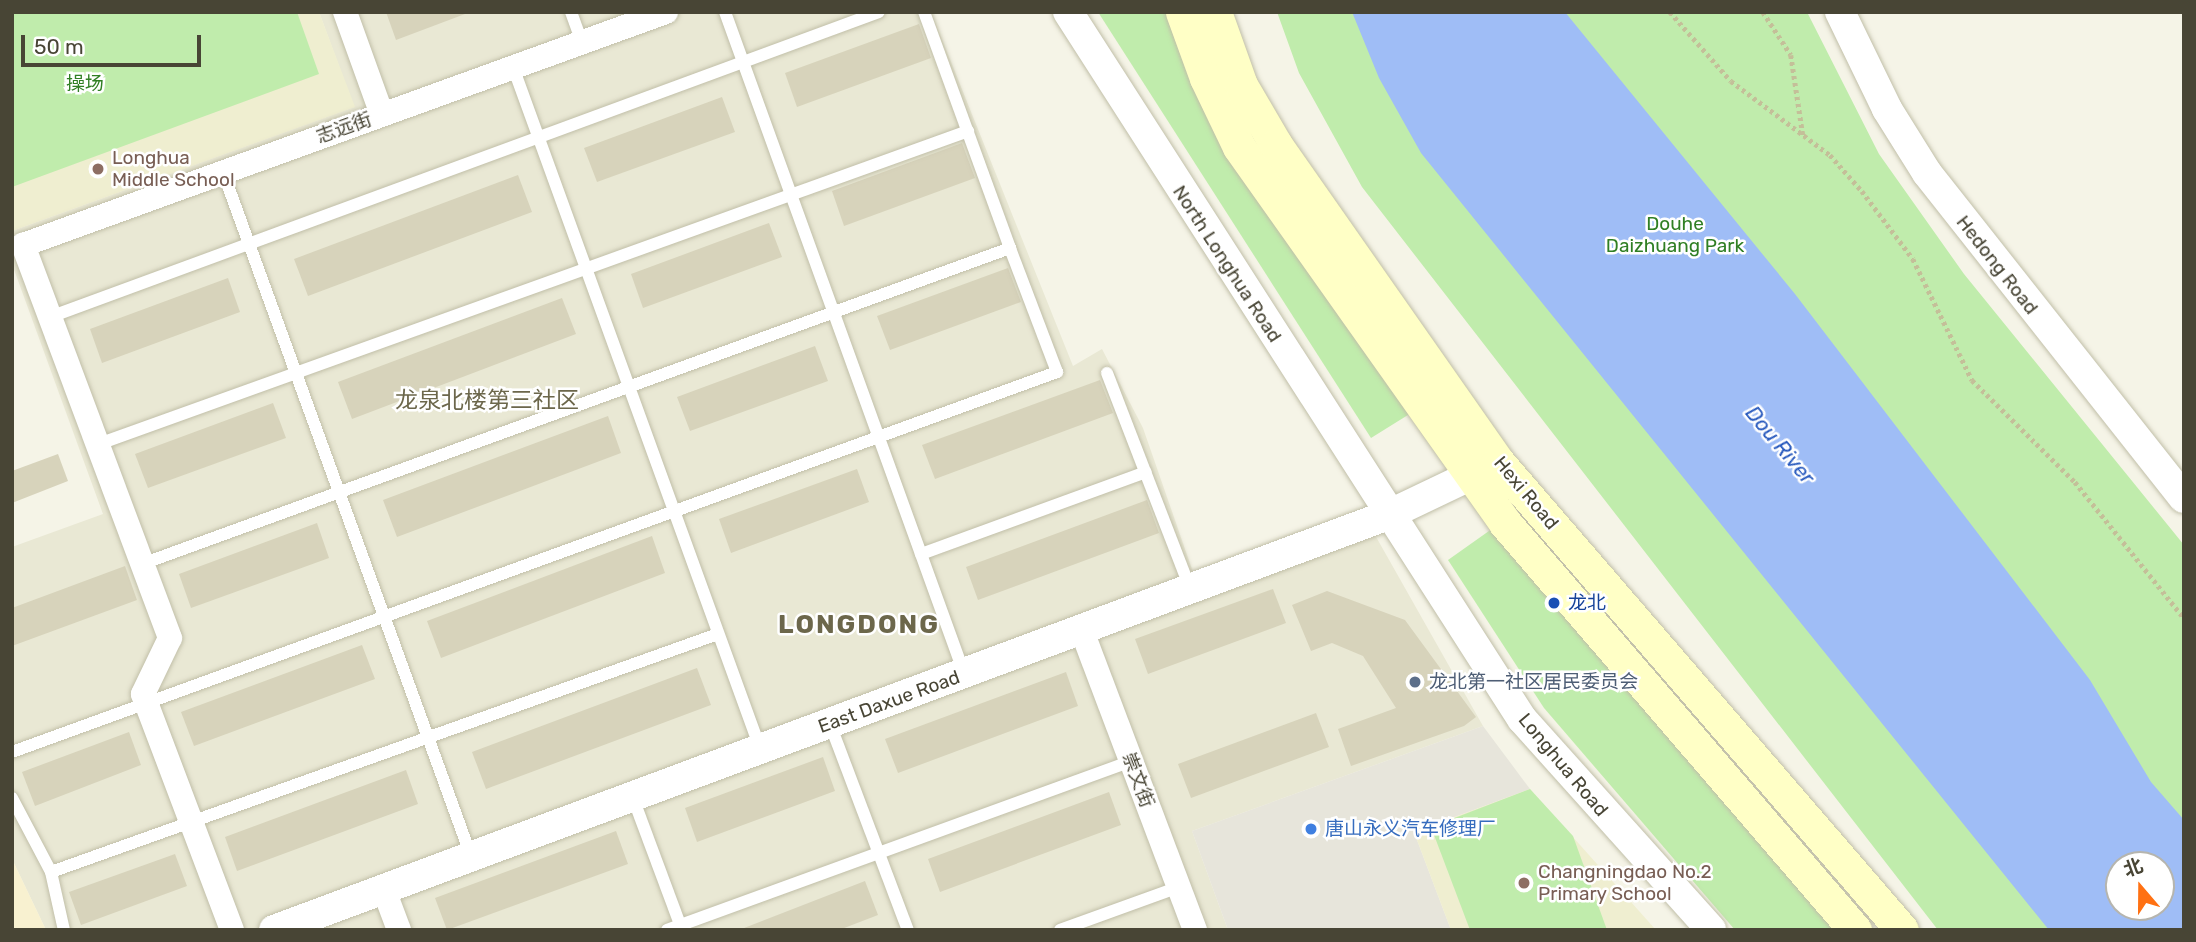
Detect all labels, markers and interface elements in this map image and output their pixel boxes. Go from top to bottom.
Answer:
scale bar [24,21,205,65]
text: 50 m [34,34,84,59]
park label: 操场 [66,73,104,95]
street label: 志远街 [313,108,375,148]
place label: Longhua Middle School [112,147,235,191]
marker: Longhua Middle School [90,161,106,177]
street label: North Longhua Road [1168,181,1286,347]
street label: Hedong Road [1951,211,2043,319]
park label: Douhe Daizhuang Park [1606,213,1744,257]
district label: 龙泉北楼第三社区 [395,386,579,414]
water label: Dou River [1740,401,1820,489]
street label: Hexi Road [1489,452,1563,534]
place label: 龙北 [1568,592,1606,614]
marker: 龙北 [1546,595,1562,611]
district label: LONGDONG [779,609,939,641]
street label: East Daxue Road [815,666,963,738]
place label: 龙北第一社区居民委员会 [1429,671,1638,693]
marker: 龙北第一社区居民委员会 [1407,674,1423,690]
street label: Longhua Road [1513,709,1613,821]
street label: 崇文街 [1117,749,1159,811]
place label: 唐山永义汽车修理厂 [1325,818,1496,840]
marker: 唐山永义汽车修理厂 [1303,821,1319,837]
north arrow [2105,851,2175,921]
text: 北 [2120,854,2146,882]
place label: Changningdao No.2 Primary School [1538,861,1712,905]
marker: Changningdao No.2 Primary School [1516,875,1532,891]

